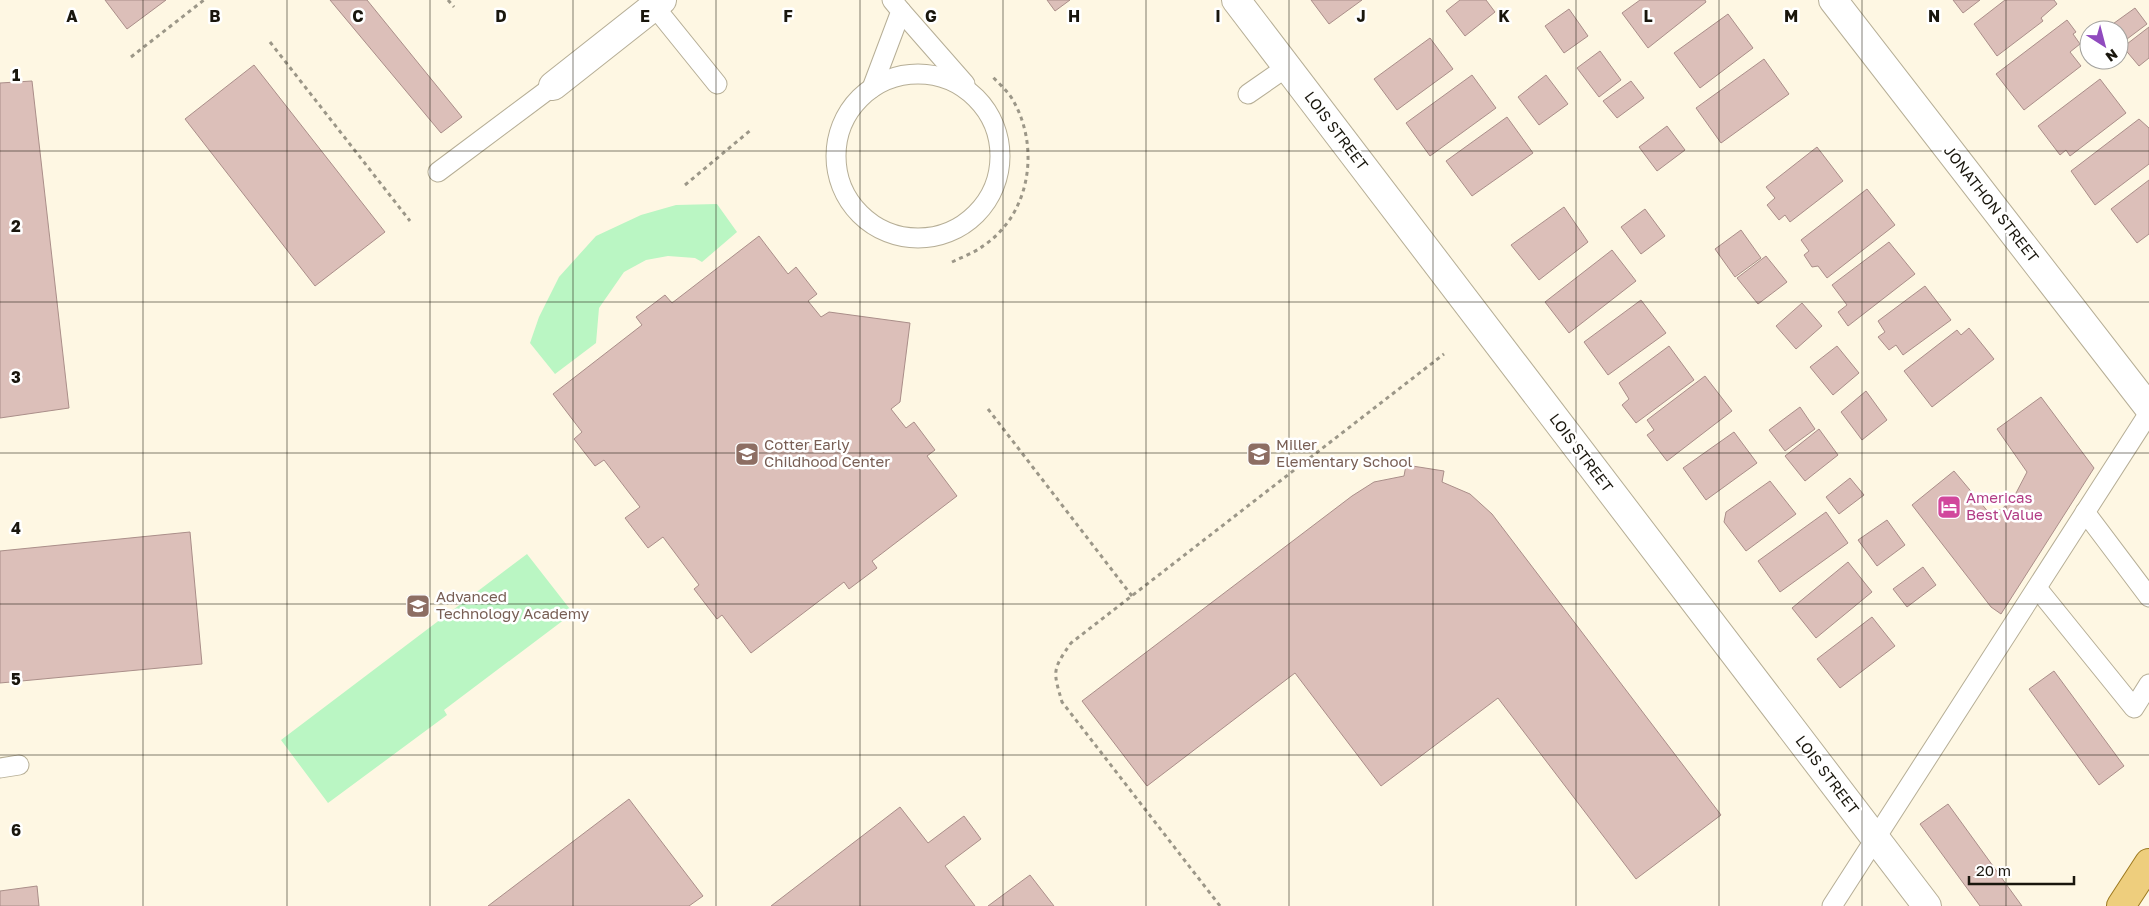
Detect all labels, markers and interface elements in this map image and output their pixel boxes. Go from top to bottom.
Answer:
text: A [66,6,78,26]
text: B [209,6,221,26]
text: C [352,6,364,26]
text: D [495,6,507,26]
text: E [640,6,650,26]
text: F [783,6,793,26]
text: G [925,6,937,26]
text: H [1068,6,1080,26]
text: I [1215,6,1221,26]
text: J [1356,6,1366,26]
text: K [1498,6,1510,26]
text: L [1643,6,1653,26]
text: M [1784,6,1798,26]
text: N [1928,6,1940,26]
north arrow [2079,20,2129,70]
text: N [2103,46,2121,66]
text: 1 [12,65,20,85]
street label: LOIS STREET [1301,88,1372,173]
street label: JONATHON STREET [1941,141,2043,265]
text: 2 [11,216,21,236]
text: 3 [11,367,21,387]
street label: LOIS STREET [1546,410,1617,495]
place label: Cotter Early Childhood Center [764,435,890,470]
place label: Miller Elementary School [1276,435,1412,470]
school or university icon: Cotter Early Childhood Center [734,441,760,467]
school or university icon: Miller Elementary School [1246,441,1272,467]
place label: Americas Best Value [1966,488,2043,523]
hotel icon: Americas Best Value [1936,494,1962,520]
text: 4 [11,518,21,538]
place label: Advanced Technology Academy [436,587,590,622]
school or university icon: Advanced Technology Academy [405,593,431,619]
text: 5 [11,669,21,689]
street label: LOIS STREET [1792,732,1863,817]
text: 6 [11,820,21,840]
scale bar [1969,854,2074,886]
text: 20 m [1976,861,2011,879]

